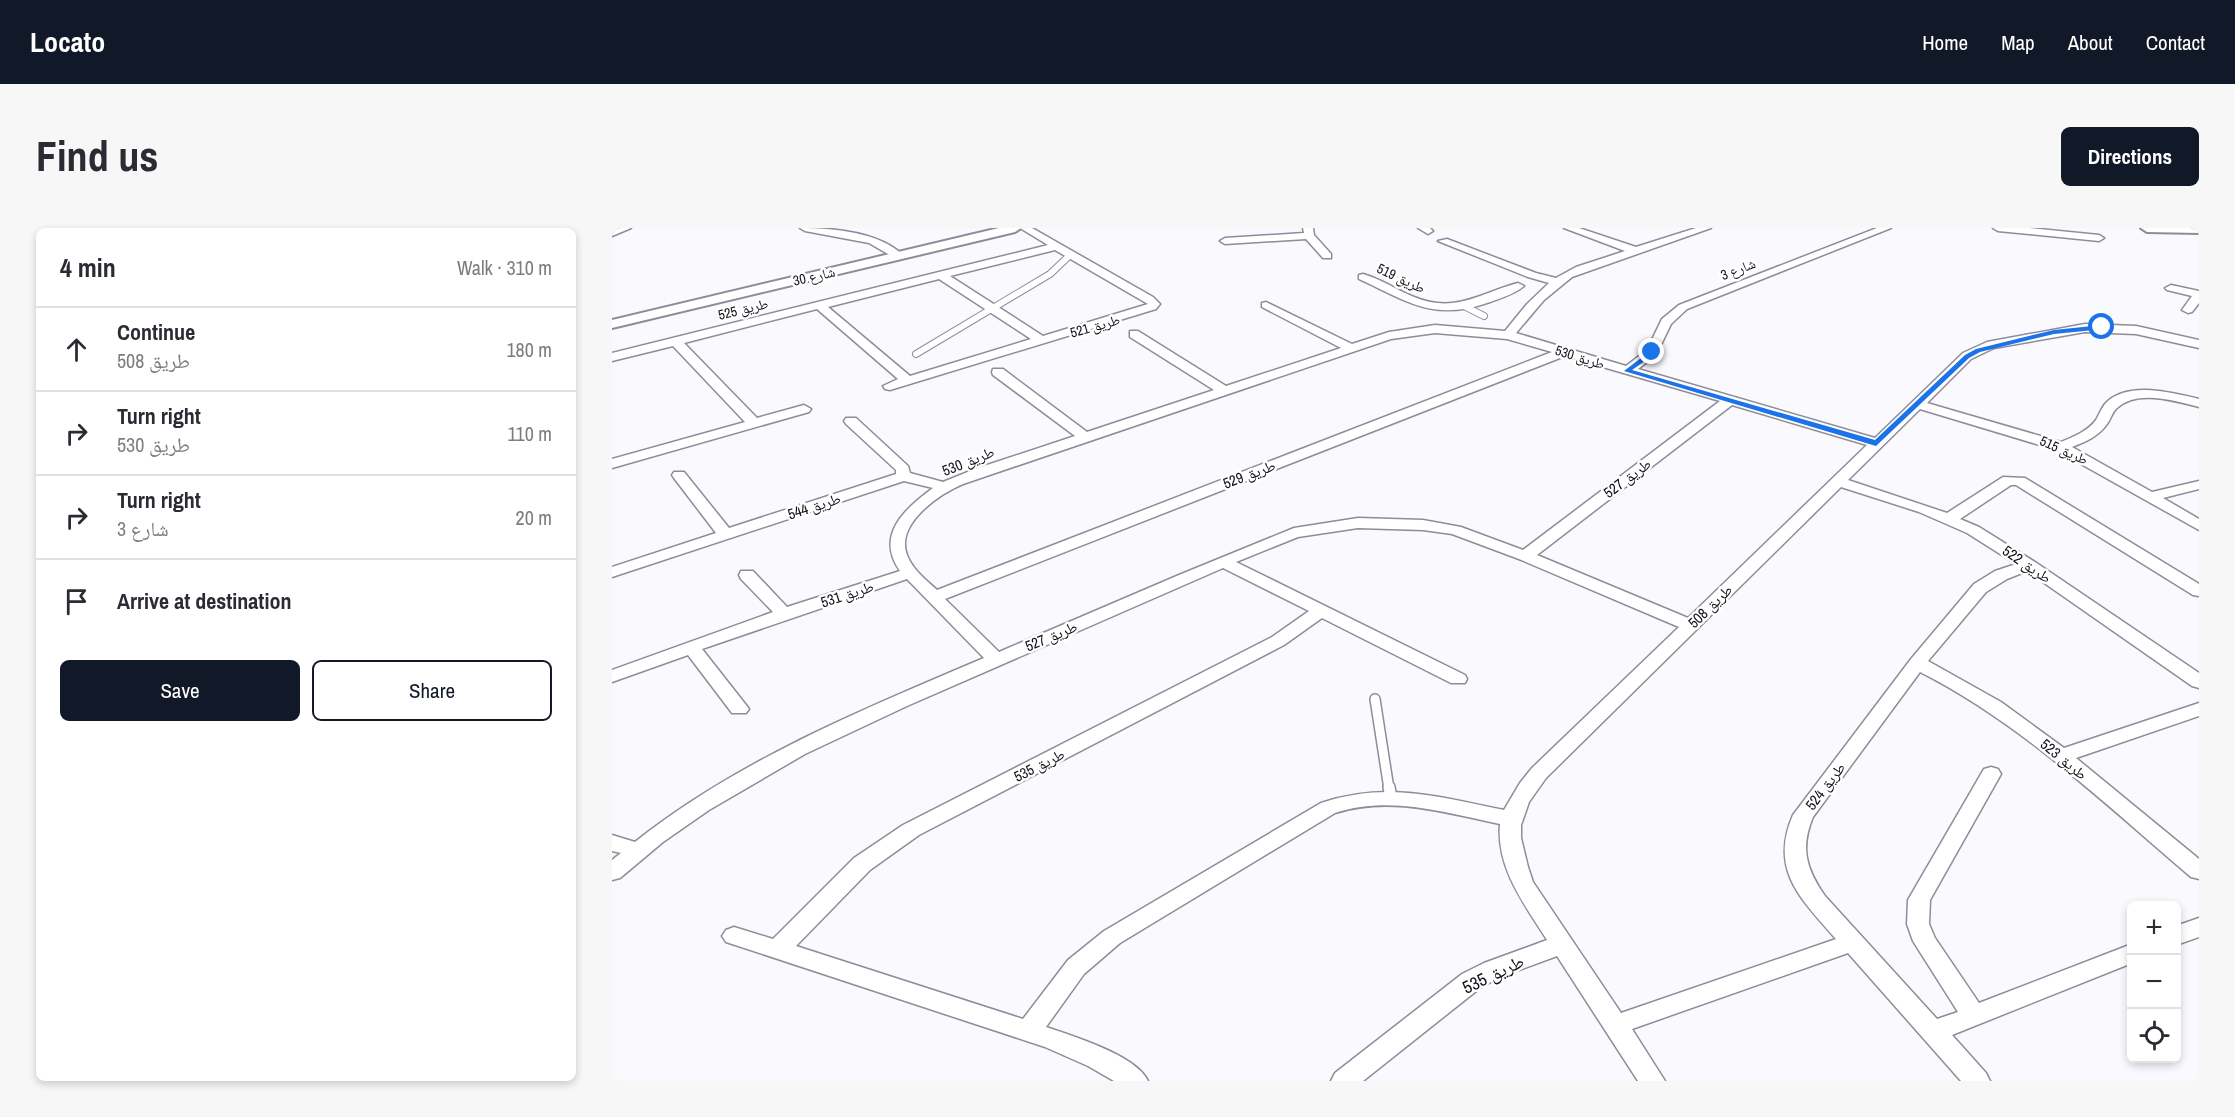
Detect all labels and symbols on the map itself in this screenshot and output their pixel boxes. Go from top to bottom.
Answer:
street label: شارع 3 [1718,254,1758,285]
street label: طريق 519 [1374,259,1428,298]
street label: شارع 30 [791,262,837,291]
street label: طريق 525 [716,294,770,325]
street label: طريق 521 [1068,310,1122,343]
route start [2088,313,2114,339]
route end [1638,338,1664,364]
street label: طريق 530 [1553,341,1607,374]
street label: طريق 515 [2037,431,2091,470]
street label: طريق 530 [939,441,997,481]
street label: طريق 527 [1599,453,1655,503]
street label: طريق 529 [1220,454,1278,494]
street label: طريق 544 [785,488,843,524]
street label: طريق 522 [1998,540,2056,588]
street label: طريق 531 [818,576,876,612]
street label: طريق 508 [1683,579,1737,633]
street label: طريق 527 [1022,616,1080,656]
street label: طريق 523 [2036,734,2092,784]
street label: طريق 535 [1010,743,1068,787]
street label: طريق 524 [1800,758,1850,814]
street label: طريق 535 [1458,948,1528,1000]

